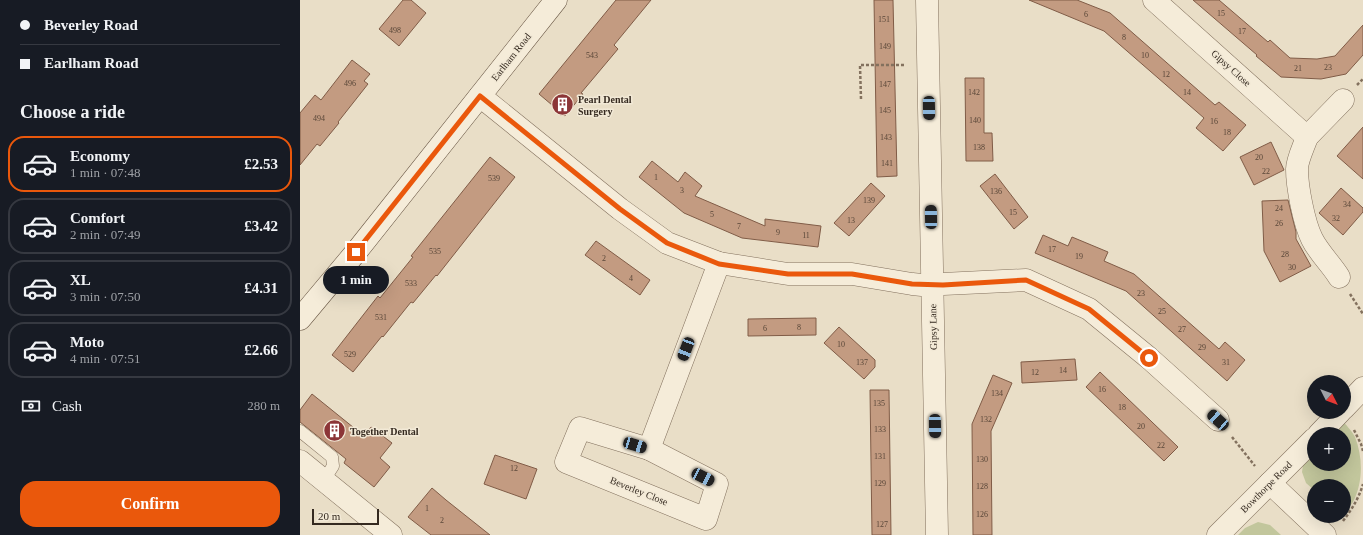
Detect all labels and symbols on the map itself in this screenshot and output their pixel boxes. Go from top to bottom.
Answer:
house number: 15 [1217,9,1225,18]
house number: 6 [1084,10,1088,19]
house number: 151 [878,15,890,24]
house number: 498 [389,26,401,35]
house number: 17 [1238,27,1246,36]
street label: Earlham Road [489,31,533,83]
house number: 8 [1122,33,1126,42]
house number: 149 [879,42,891,51]
street label: Gipsy Close [1209,47,1253,89]
house number: 543 [586,51,598,60]
house number: 10 [1141,51,1149,60]
house number: 23 [1324,63,1332,72]
house number: 21 [1294,64,1302,73]
house number: 12 [1162,70,1170,79]
house number: 496 [344,79,356,88]
house number: 147 [879,80,891,89]
house number: 142 [968,88,980,97]
house number: 14 [1183,88,1191,97]
building icon: Pearl Dental Surgery [550,92,576,118]
place label: Pearl Dental Surgery [578,94,632,117]
car [923,96,935,120]
house number: 145 [879,106,891,115]
house number: 494 [313,114,325,123]
house number: 140 [969,116,981,125]
house number: 16 [1210,117,1218,126]
house number: 18 [1223,128,1231,137]
house number: 143 [880,133,892,142]
house number: 138 [973,143,985,152]
house number: 20 [1255,153,1263,162]
house number: 141 [881,159,893,168]
house number: 22 [1262,167,1270,176]
house number: 1 [654,173,658,182]
house number: 539 [488,174,500,183]
house number: 3 [680,186,684,195]
house number: 136 [990,187,1002,196]
house number: 139 [863,196,875,205]
house number: 34 [1343,200,1351,209]
house number: 24 [1275,204,1283,213]
car [925,205,937,229]
house number: 15 [1009,208,1017,217]
house number: 5 [710,210,714,219]
house number: 32 [1332,214,1340,223]
house number: 13 [847,216,855,225]
house number: 26 [1275,219,1283,228]
house number: 7 [737,222,741,231]
house number: 9 [776,228,780,237]
house number: 11 [802,231,810,240]
route end [347,243,365,261]
house number: 17 [1048,245,1056,254]
house number: 535 [429,247,441,256]
house number: 28 [1281,250,1289,259]
house number: 19 [1075,252,1083,261]
house number: 2 [602,254,606,263]
house number: 30 [1288,263,1296,272]
callout: 1 min [323,266,389,294]
house number: 4 [629,274,633,283]
house number: 533 [405,279,417,288]
house number: 23 [1137,289,1145,298]
street label: Gipsy Lane [927,303,939,350]
house number: 25 [1158,307,1166,316]
house number: 531 [375,313,387,322]
house number: 8 [797,323,801,332]
house number: 6 [763,324,767,333]
house number: 27 [1178,325,1186,334]
car [676,336,696,362]
house number: 10 [837,340,845,349]
house number: 29 [1198,343,1206,352]
route start [1140,349,1158,367]
house number: 529 [344,350,356,359]
house number: 137 [856,358,868,367]
house number: 31 [1222,358,1230,367]
house number: 14 [1059,366,1067,375]
house number: 12 [1031,368,1039,377]
north arrow [1307,375,1351,419]
house number: 16 [1098,385,1106,394]
house number: 134 [991,389,1003,398]
house number: 135 [873,399,885,408]
house number: 18 [1118,403,1126,412]
car [1205,408,1231,432]
car [929,414,941,438]
house number: 132 [980,415,992,424]
building icon: Together Dental [322,418,348,444]
house number: 20 [1137,422,1145,431]
house number: 133 [874,425,886,434]
place label: Together Dental [350,426,419,437]
car [622,436,648,454]
house number: 22 [1157,441,1165,450]
house number: 131 [874,452,886,461]
house number: 130 [976,455,988,464]
street label: Bowthorpe Road [1238,459,1294,515]
house number: 12 [510,464,518,473]
car [690,466,716,488]
street label: Beverley Close [608,474,670,508]
house number: 129 [874,479,886,488]
house number: 128 [976,482,988,491]
house number: 1 [425,504,429,513]
scale bar [312,507,379,526]
house number: 126 [976,510,988,519]
house number: 2 [440,516,444,525]
house number: 127 [876,520,888,529]

